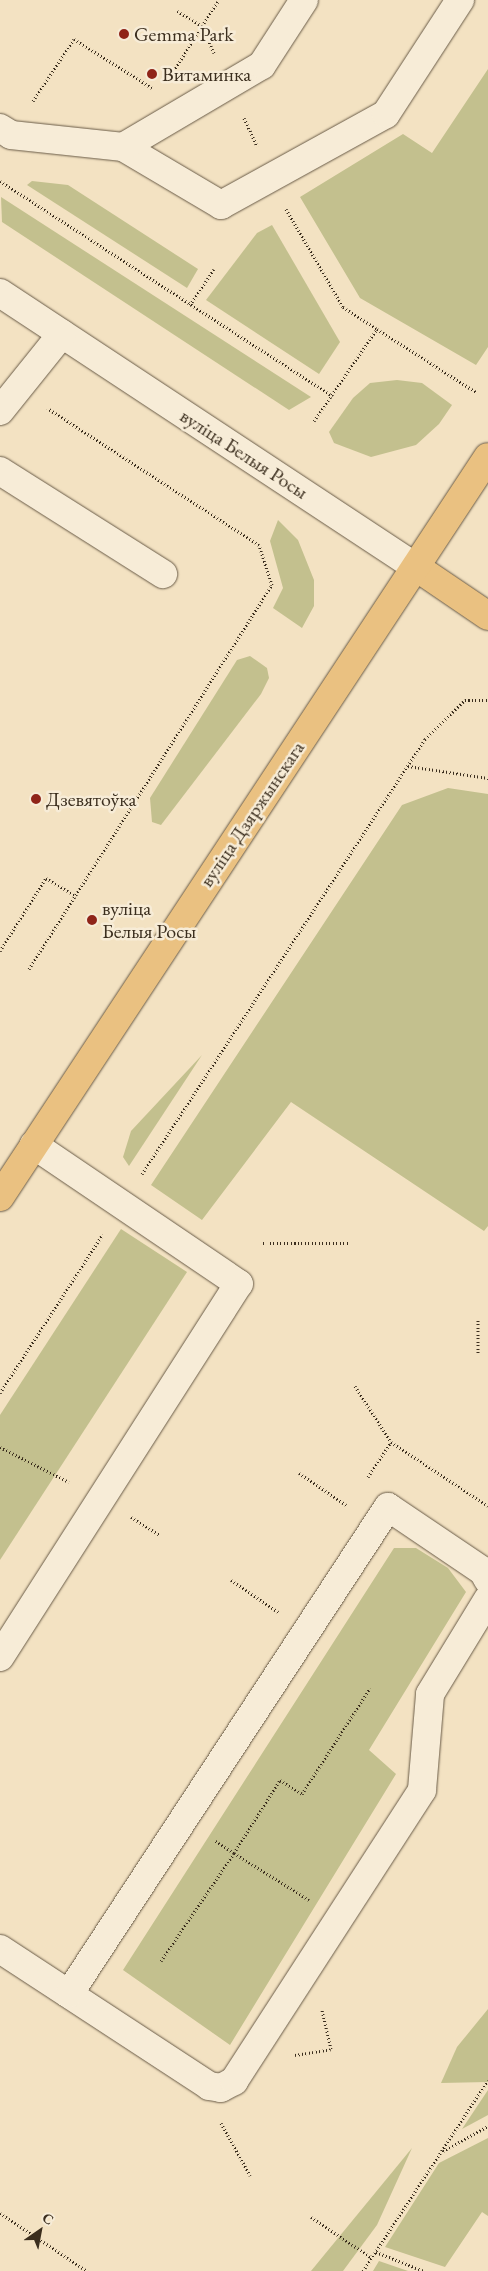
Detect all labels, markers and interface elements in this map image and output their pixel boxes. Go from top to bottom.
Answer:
place label: Gemma Park [134,22,234,46]
marker: Gemma Park [118,28,130,40]
place label: Витаминка [162,62,251,86]
marker: Витаминка [146,68,158,80]
street label: вуліца Белыя Росы [176,404,312,504]
street label: вуліца Дзяржынскага [194,737,310,891]
place label: Дзевятоўка [46,787,136,811]
marker: Дзевятоўка [30,793,42,805]
place label: вуліца Белыя Росы [102,896,196,943]
marker: вуліца Белыя Росы [86,914,98,926]
north arrow [15,2206,65,2256]
text: С [39,2208,57,2229]

